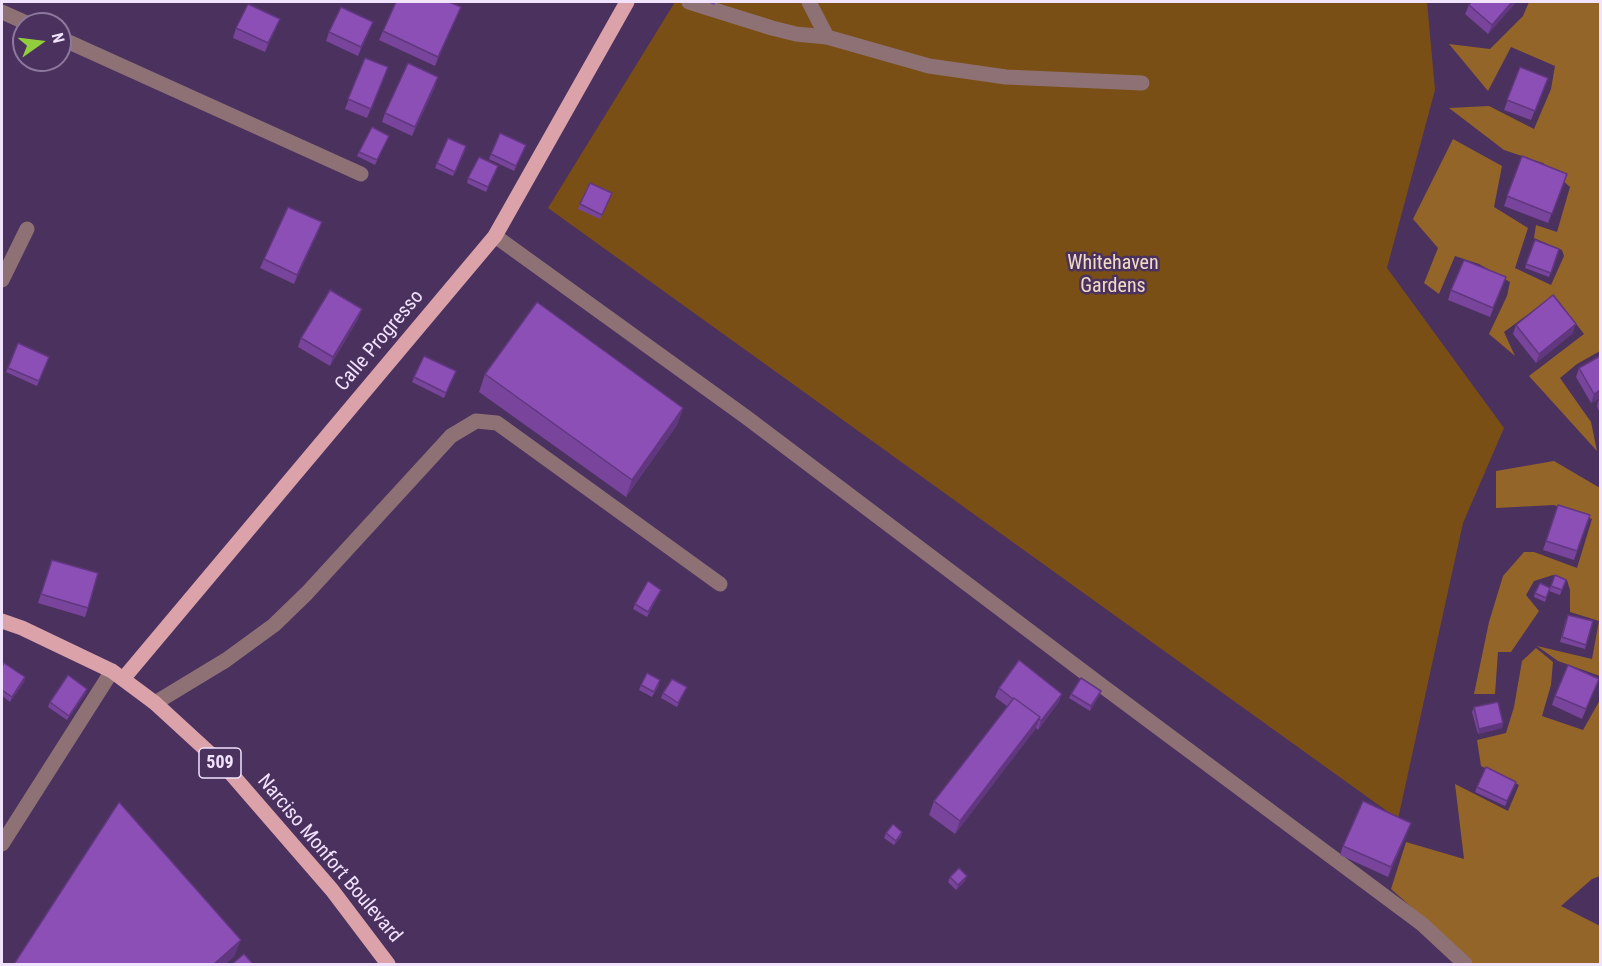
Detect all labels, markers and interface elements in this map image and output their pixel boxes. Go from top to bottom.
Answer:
north arrow [12,12,72,72]
text: N [48,31,68,45]
park label: Whitehaven Gardens [1067,252,1159,299]
street label: Calle Progresso [331,286,429,396]
road number: 509 [199,748,241,778]
street label: Narciso Monfort Boulevard [252,770,406,948]

